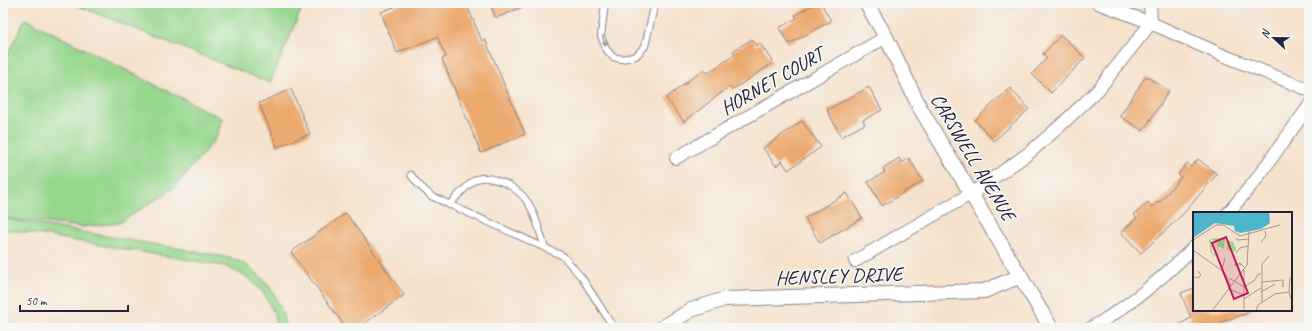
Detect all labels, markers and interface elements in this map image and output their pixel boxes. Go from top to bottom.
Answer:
north arrow [1254,18,1294,58]
text: N [1257,26,1273,40]
one-way arrow [601,36,607,48]
street label: HORNET COURT [716,40,831,121]
street label: CARSWELL AVENUE [925,89,1023,228]
inset map [1193,212,1292,311]
street label: HENSLEY DRIVE [775,261,905,291]
scale bar [20,287,128,313]
text: 50 m [26,293,48,309]

